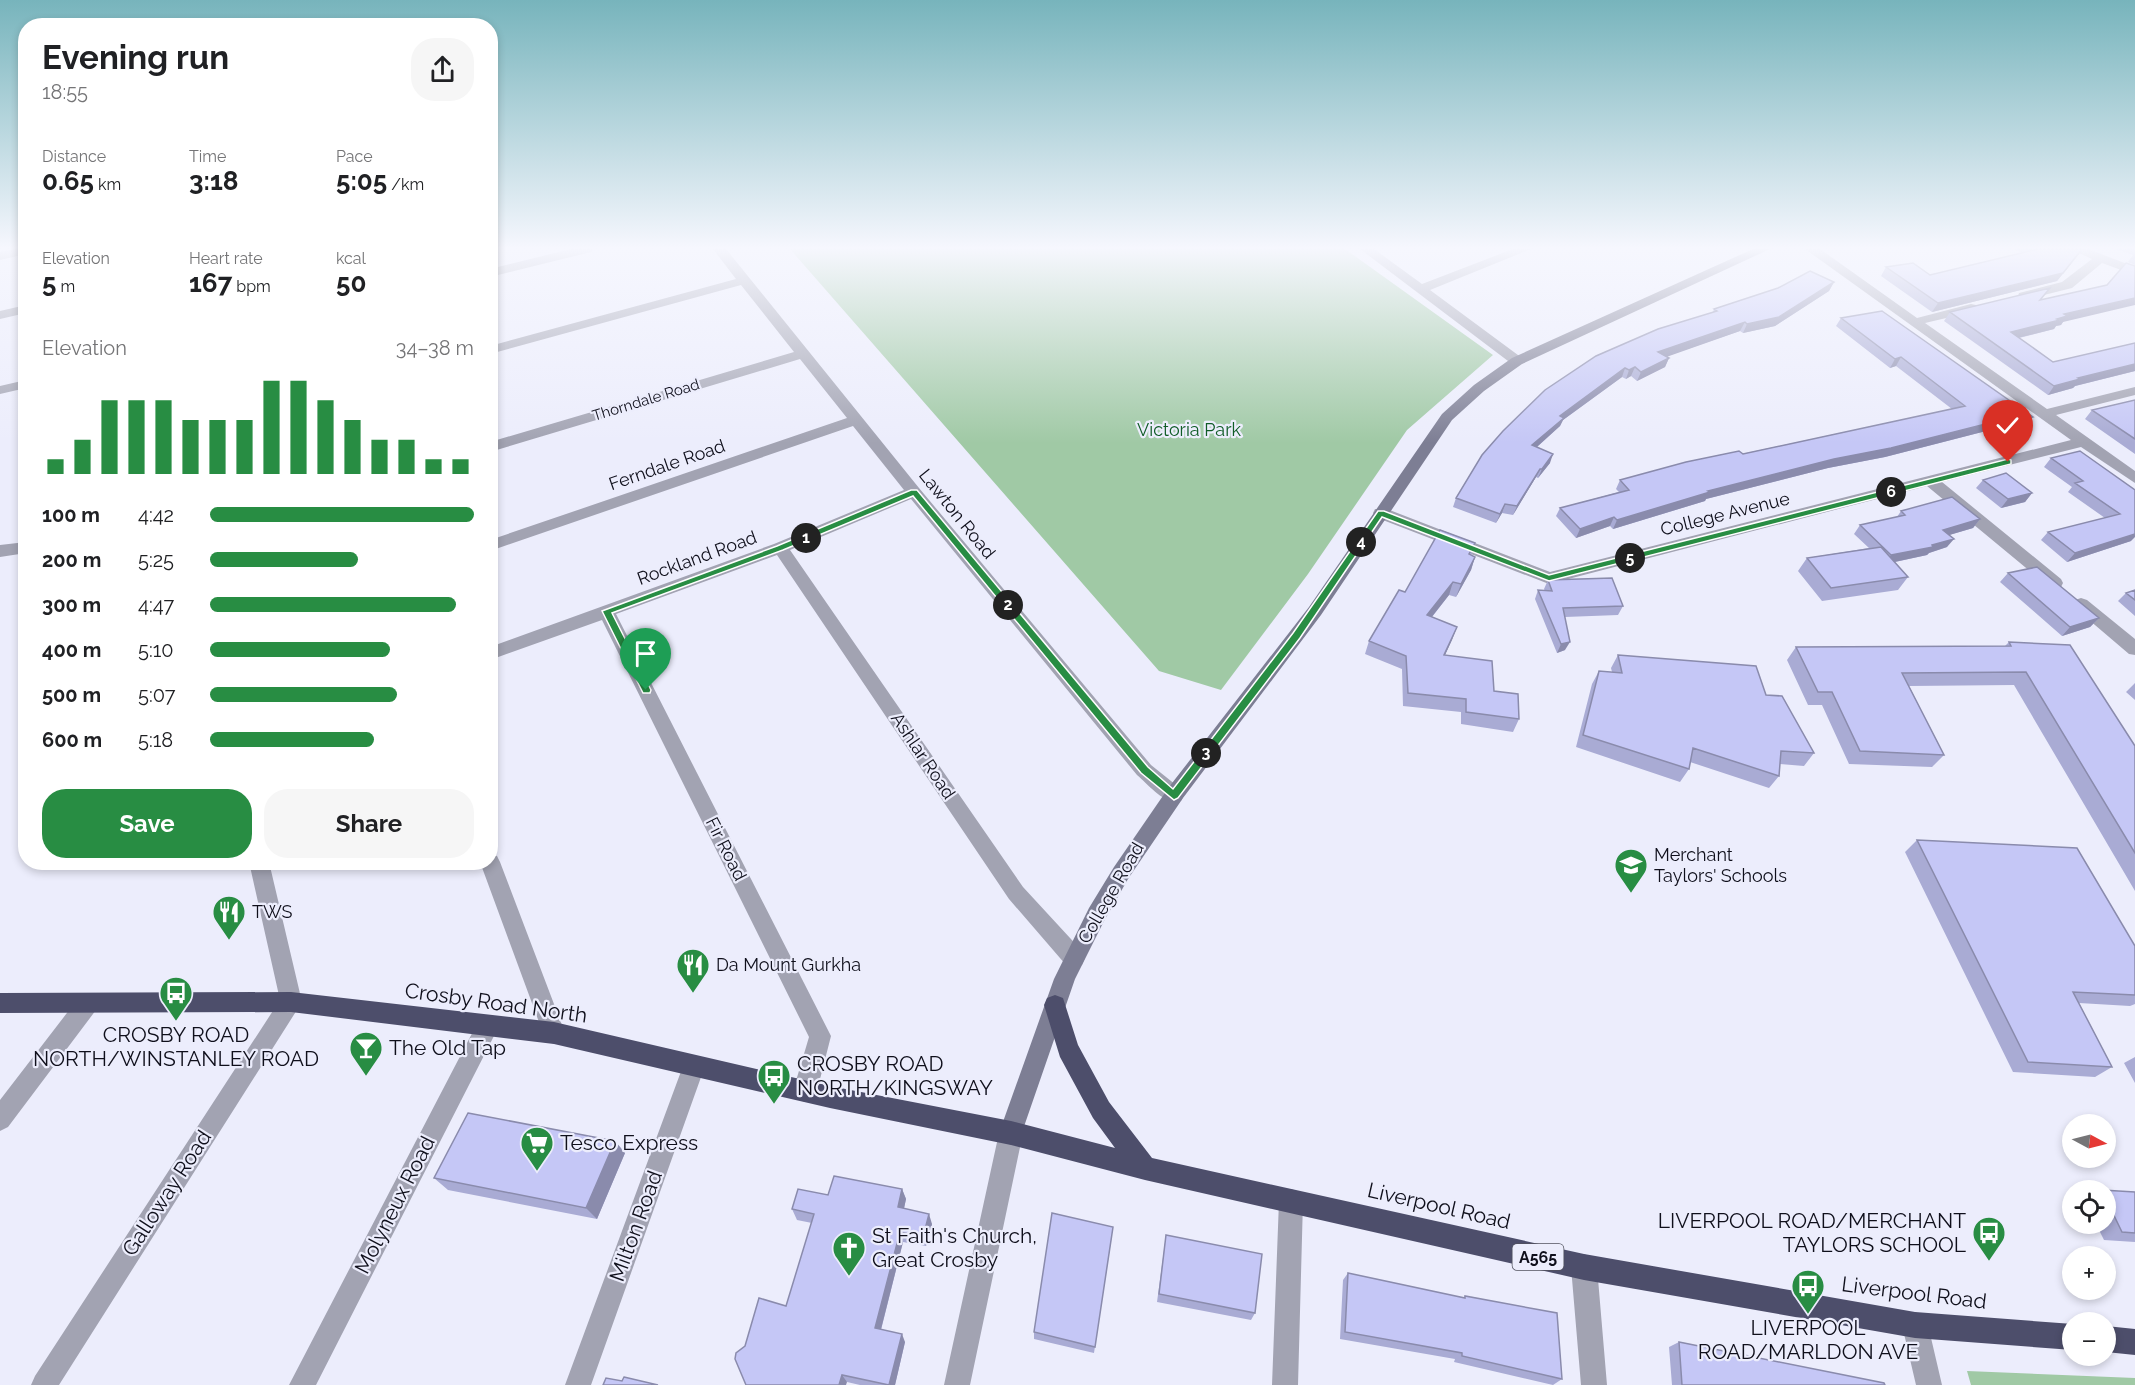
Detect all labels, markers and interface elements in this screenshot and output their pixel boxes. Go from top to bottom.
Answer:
text: Evening run [42,38,229,77]
button: share [411,38,474,101]
text: 18:55 [42,80,88,104]
text: Distance [42,147,106,166]
text: Time [189,147,226,166]
text: Pace [336,147,373,166]
text: 0.65 [42,166,94,196]
text: 3:18 [189,166,238,196]
text: 5:05 [336,166,387,196]
text: km [94,175,121,194]
text: /km [387,175,424,194]
text: Elevation [42,249,110,268]
text: Heart rate [189,249,263,268]
text: kcal [336,249,366,268]
text: 5 [42,268,56,298]
text: 167 [189,268,232,298]
text: 50 [336,268,366,298]
text: m [56,277,75,296]
text: bpm [232,277,271,296]
text: Elevation [42,336,127,360]
text: 34–38 m [396,336,474,360]
street label: Thorndale Road [590,375,702,425]
pin [1982,400,2033,462]
icon: check [1991,409,2024,442]
park label: Victoria Park [1137,419,1241,440]
street label: Ferndale Road [606,435,728,494]
street label: Lawton Road [915,465,1000,563]
pin: 6 [1876,477,1906,507]
text: 6 [1886,482,1896,501]
street label: College Avenue [1658,487,1792,540]
text: 100 m [42,503,100,527]
text: 4:42 [138,503,174,527]
pin: 1 [791,523,821,553]
street label: Rockland Road [634,526,760,589]
pin: 4 [1346,527,1376,557]
text: 1 [802,528,810,547]
text: 4 [1356,532,1366,551]
pin: 5 [1615,543,1645,573]
text: 200 m [42,548,101,572]
text: 5:25 [138,548,174,572]
text: 5 [1626,548,1634,567]
pin: 2 [993,590,1023,620]
text: 300 m [42,593,101,617]
text: 4:47 [138,593,174,617]
text: 2 [1003,595,1013,614]
pin [620,628,671,690]
icon: arrive [629,637,662,670]
text: 400 m [42,638,101,662]
text: 5:10 [138,638,173,662]
text: 500 m [42,683,101,707]
text: 5:07 [138,683,175,707]
street label: Ashlar Road [887,709,960,803]
text: 600 m [42,728,102,752]
text: 5:18 [138,728,173,752]
pin: 3 [1191,738,1221,768]
text: 3 [1202,743,1210,762]
button: Save [42,789,252,858]
button: Share [264,789,474,858]
street label: Fir Road [702,814,751,884]
street label: College Road [1073,839,1148,947]
place label: Merchant Taylors' Schools [1654,844,1787,886]
school or university icon: Merchant Taylors' Schools [1613,847,1649,894]
restaurant icon: TWS [211,894,247,941]
place label: TWS [252,901,292,922]
restaurant icon: Da Mount Gurkha [675,947,711,994]
place label: Da Mount Gurkha [716,954,861,975]
bus stop icon: CROSBY ROAD NORTH/WINSTANLEY ROAD [158,975,194,1022]
street label: Crosby Road North [403,977,589,1028]
place label: CROSBY ROAD NORTH/WINSTANLEY ROAD [33,1022,319,1071]
bar icon: The Old Tap [348,1030,384,1077]
place label: The Old Tap [389,1035,506,1060]
place label: CROSBY ROAD NORTH/KINGSWAY [797,1051,993,1100]
bus stop icon: CROSBY ROAD NORTH/KINGSWAY [756,1058,792,1105]
north arrow [2062,1114,2116,1168]
map controls [2062,1114,2116,1366]
street label: Galloway Road [117,1125,216,1260]
supermarket icon: Tesco Express [519,1125,555,1172]
place label: Tesco Express [560,1130,698,1155]
street label: Molyneux Road [349,1132,440,1278]
street label: Milton Road [604,1167,667,1285]
street label: Liverpool Road [1365,1177,1513,1234]
button: locate [2062,1180,2116,1234]
place label: LIVERPOOL ROAD/MERCHANT TAYLORS SCHOOL [1658,1208,1966,1257]
bus stop icon: LIVERPOOL ROAD/MERCHANT TAYLORS SCHOOL [1971,1215,2007,1262]
place label: St Faith's Church, Great Crosby [872,1223,1037,1272]
church icon: St Faith's Church, Great Crosby [831,1230,867,1277]
road number: A565 [1512,1244,1564,1270]
button: + [2062,1246,2116,1300]
bus stop icon: LIVERPOOL ROAD/MARLDON AVE [1790,1268,1826,1315]
street label: Liverpool Road [1840,1271,1988,1314]
button: − [2062,1312,2116,1366]
place label: LIVERPOOL ROAD/MARLDON AVE [1698,1315,1918,1364]

